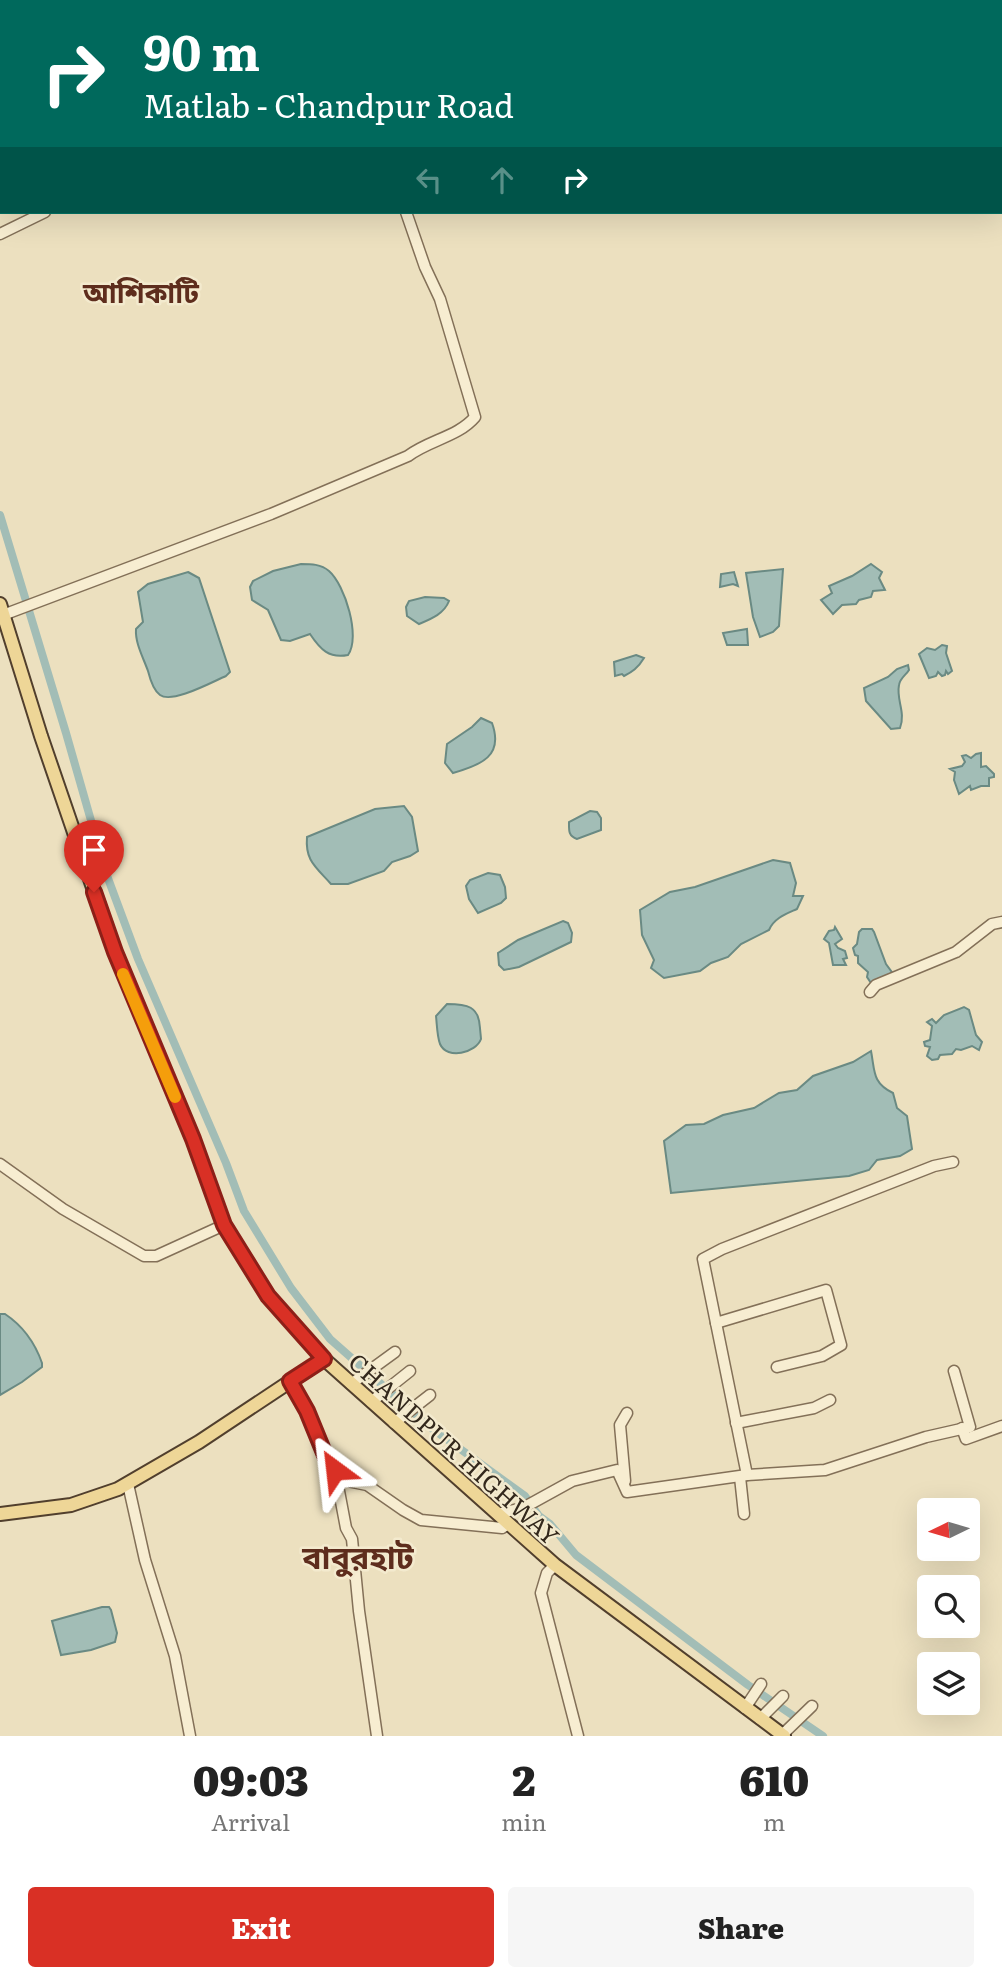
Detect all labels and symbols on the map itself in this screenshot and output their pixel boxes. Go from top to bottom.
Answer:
district label: আশিকাটি [82,270,199,312]
pin [64,820,124,892]
street label: CHANDPUR HIGHWAY [342,1344,568,1552]
position arrow [298,1433,372,1507]
north arrow [917,1498,980,1561]
district label: বাবুরহাট [301,1531,415,1579]

